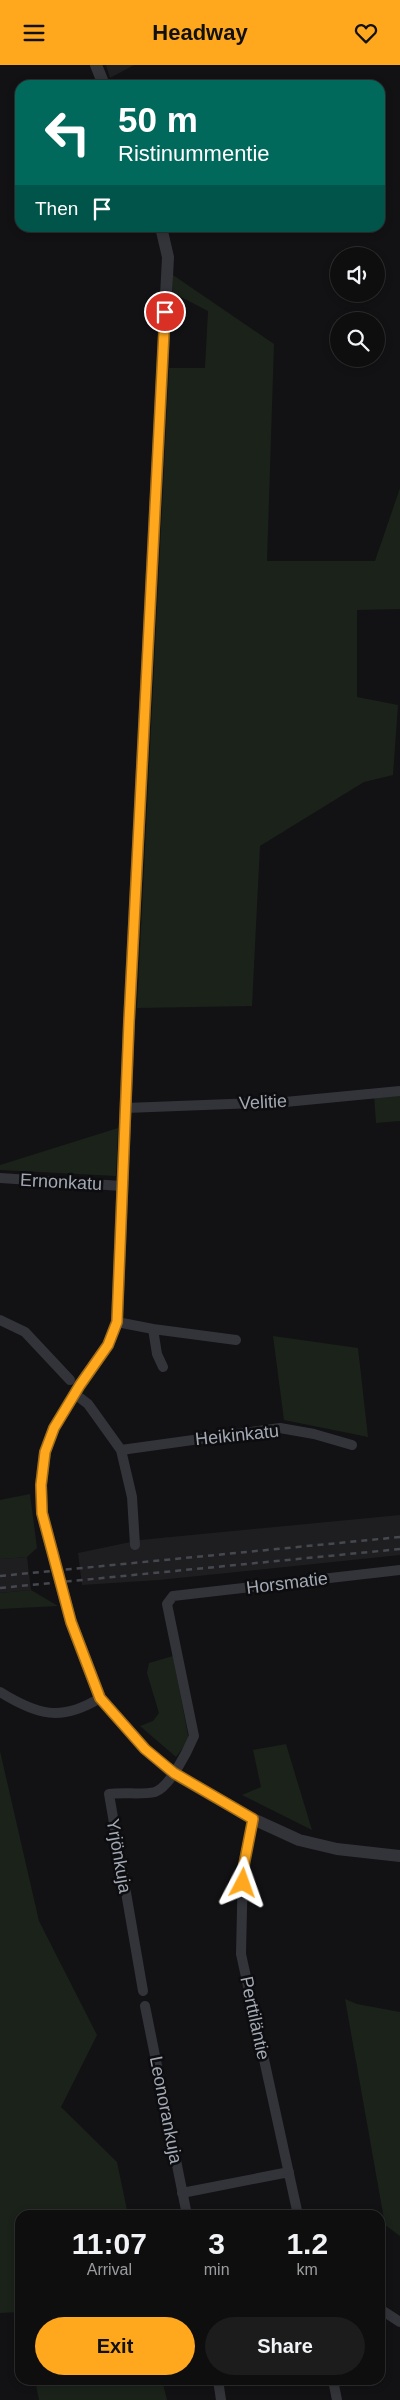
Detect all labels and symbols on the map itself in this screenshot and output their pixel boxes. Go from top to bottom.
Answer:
pin [144,291,186,333]
street label: Velitie [238,1091,288,1113]
street label: Ernonkatu [20,1170,102,1194]
street label: Heikinkatu [194,1421,280,1449]
street label: Horsmatie [245,1568,329,1598]
street label: Yrjönkuja [103,1817,136,1896]
position arrow [216,1856,268,1908]
street label: Perttiläntie [236,1974,274,2062]
street label: Leonorankuja [146,2055,186,2166]

